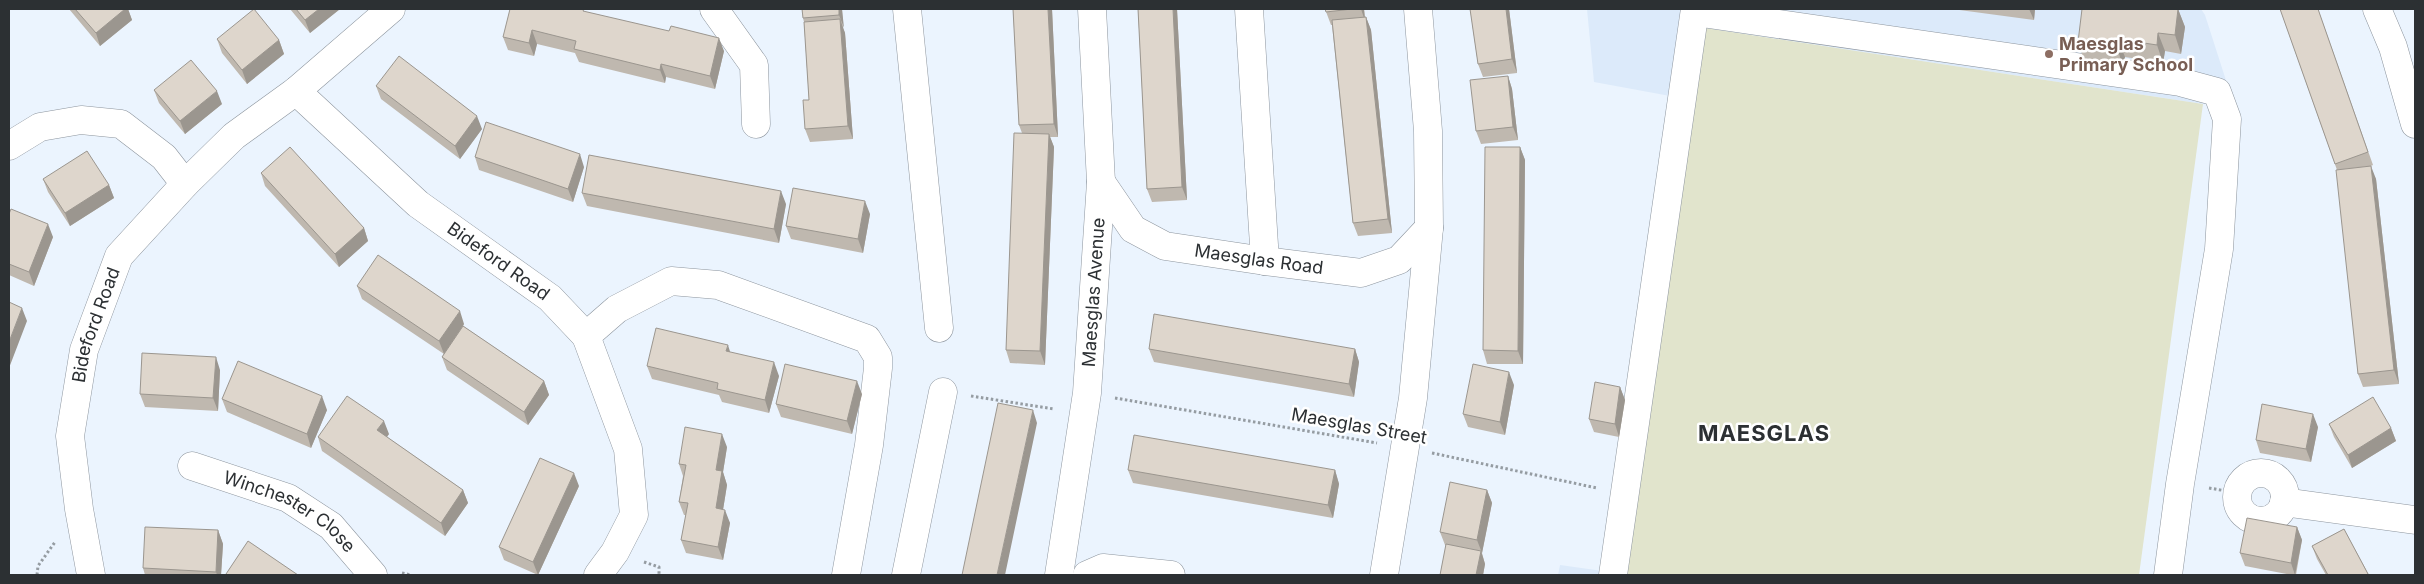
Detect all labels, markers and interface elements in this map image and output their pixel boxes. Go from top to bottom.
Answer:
place label: Maesglas Primary School [2059,33,2193,75]
marker: Maesglas Primary School [2043,48,2055,60]
street label: Bideford Road [443,217,554,304]
street label: Maesglas Avenue [1078,217,1109,368]
street label: Maesglas Road [1193,240,1325,278]
street label: Bideford Road [68,264,124,384]
street label: Maesglas Street [1290,403,1429,448]
district label: MAESGLAS [1698,420,1830,446]
street label: Winchester Close [221,466,360,556]

